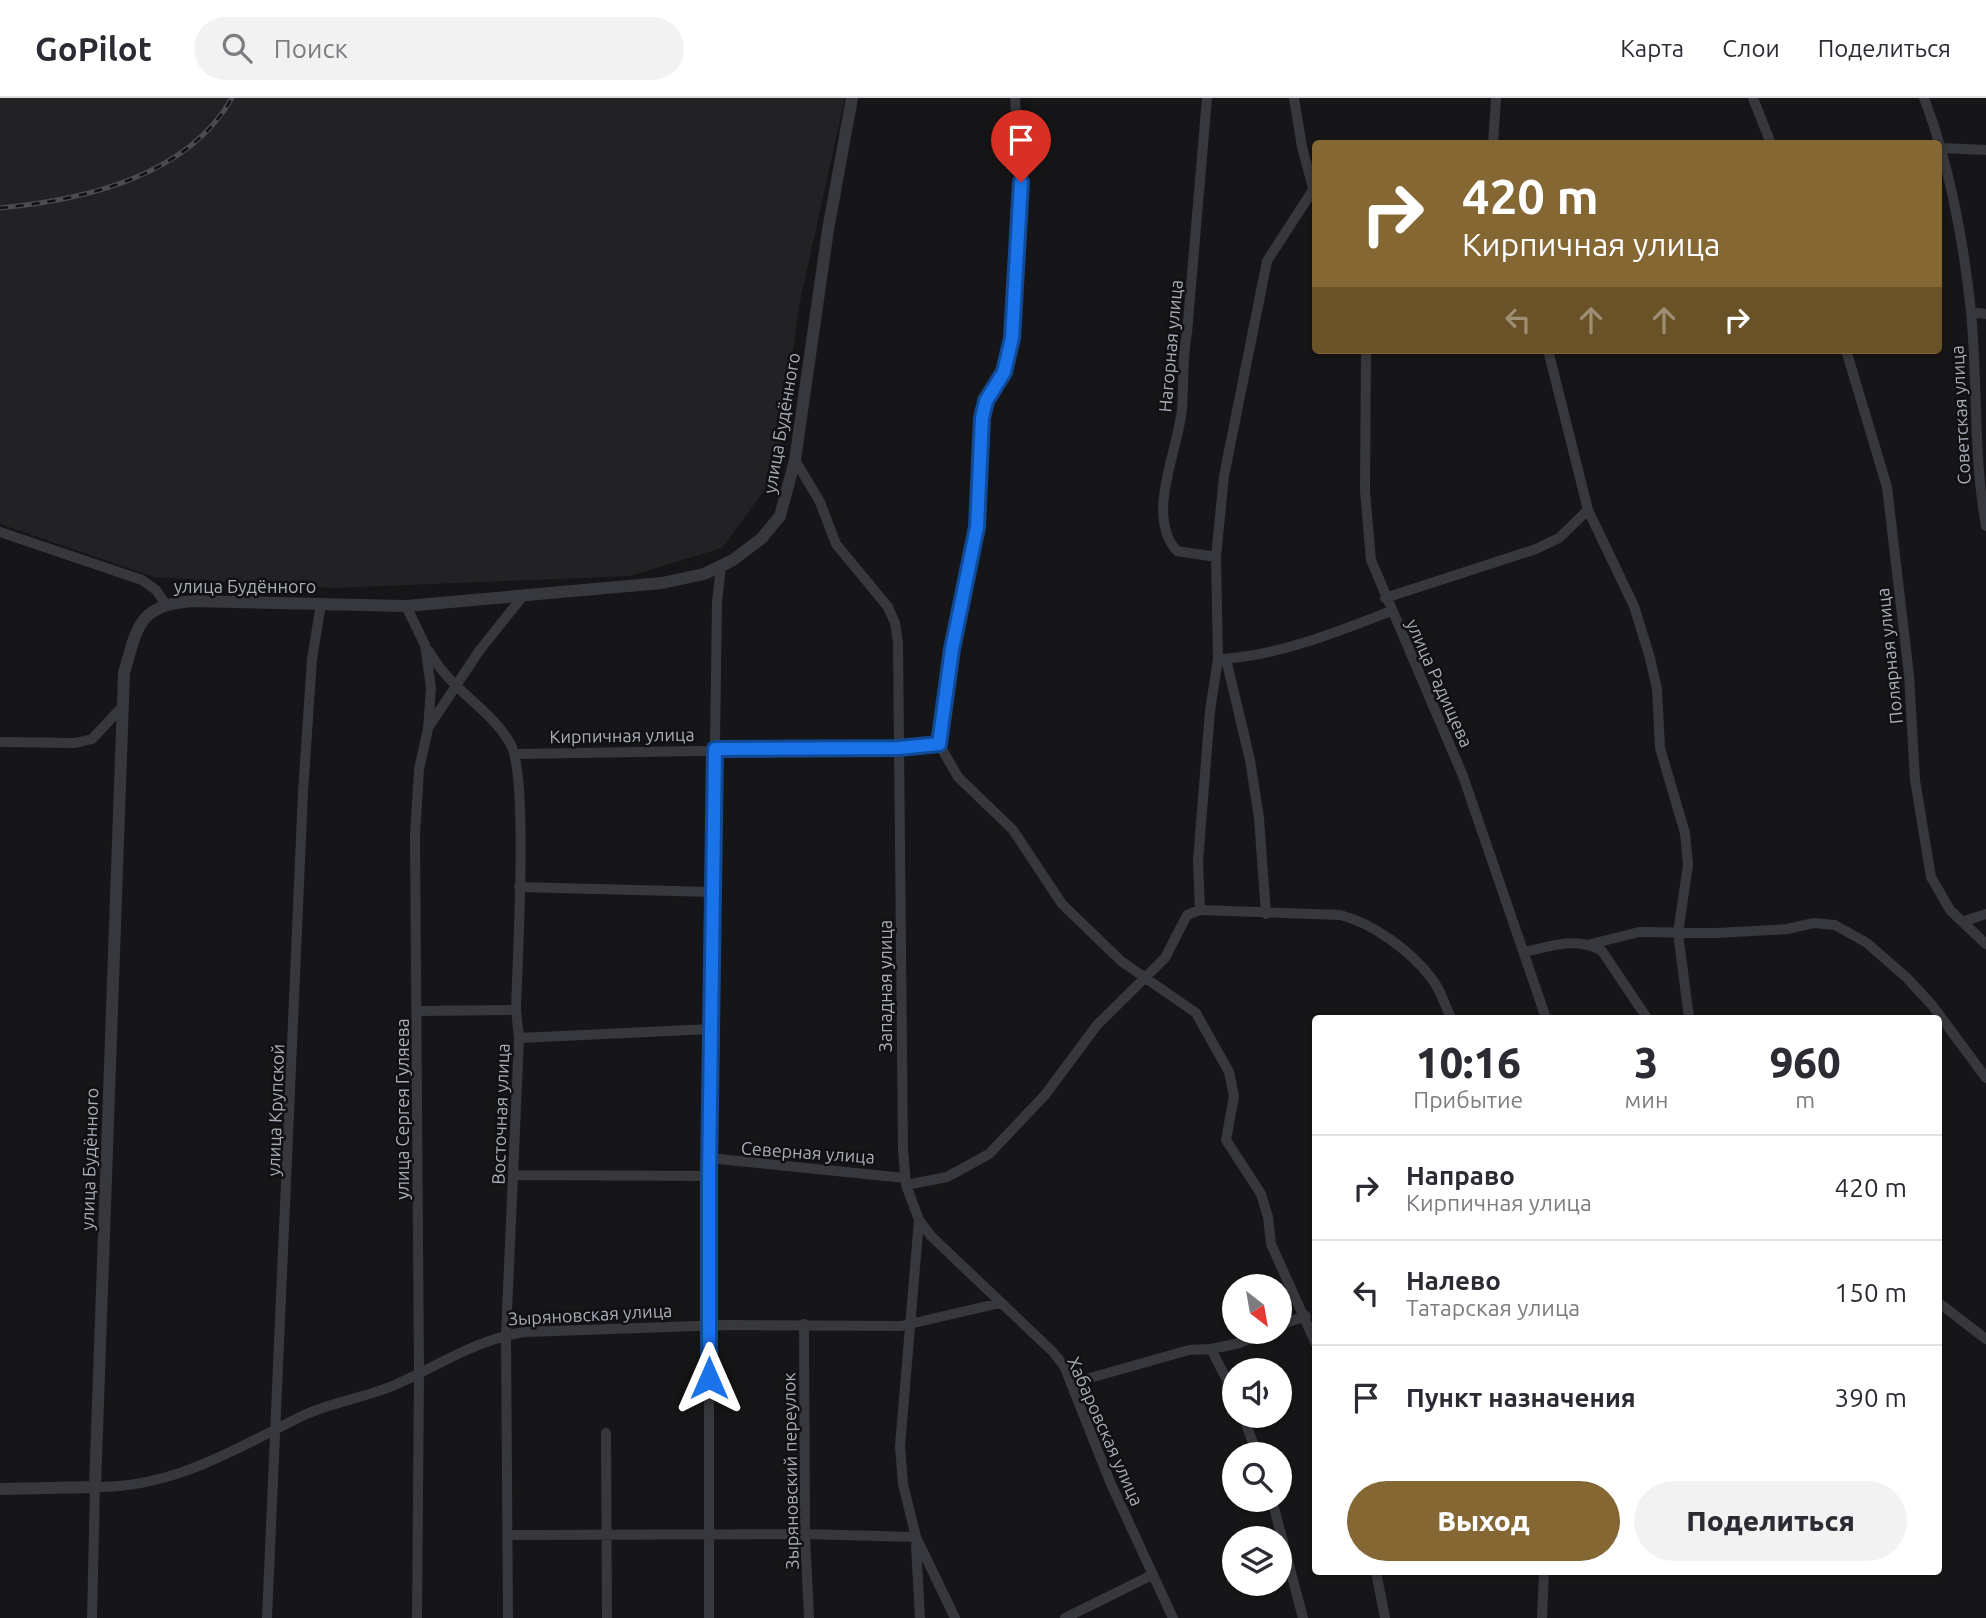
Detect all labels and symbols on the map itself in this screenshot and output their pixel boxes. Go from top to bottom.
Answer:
pin [991,110,1051,182]
street label: Нагорная улица [1154,279,1186,413]
street label: Советская улица [1946,345,1974,485]
street label: улица Будённого [759,351,803,495]
street label: улица Будённого [174,576,316,596]
street label: Полярная улица [1872,587,1906,725]
street label: улица Радищева [1403,616,1477,750]
street label: Кирпичная улица [549,724,695,746]
street label: Западная улица [875,920,895,1052]
street label: улица Сергея Гуляева [392,1018,412,1200]
street label: Восточная улица [488,1043,512,1185]
street label: улица Крупской [263,1044,287,1176]
street label: улица Будённого [77,1087,101,1231]
street label: Северная улица [740,1137,876,1167]
north arrow [1222,1274,1292,1344]
street label: Зыряновская улица [507,1300,673,1328]
position arrow [672,1341,746,1415]
street label: Хабаровская улица [1064,1353,1148,1509]
street label: Зыряновский переулок [778,1372,802,1570]

